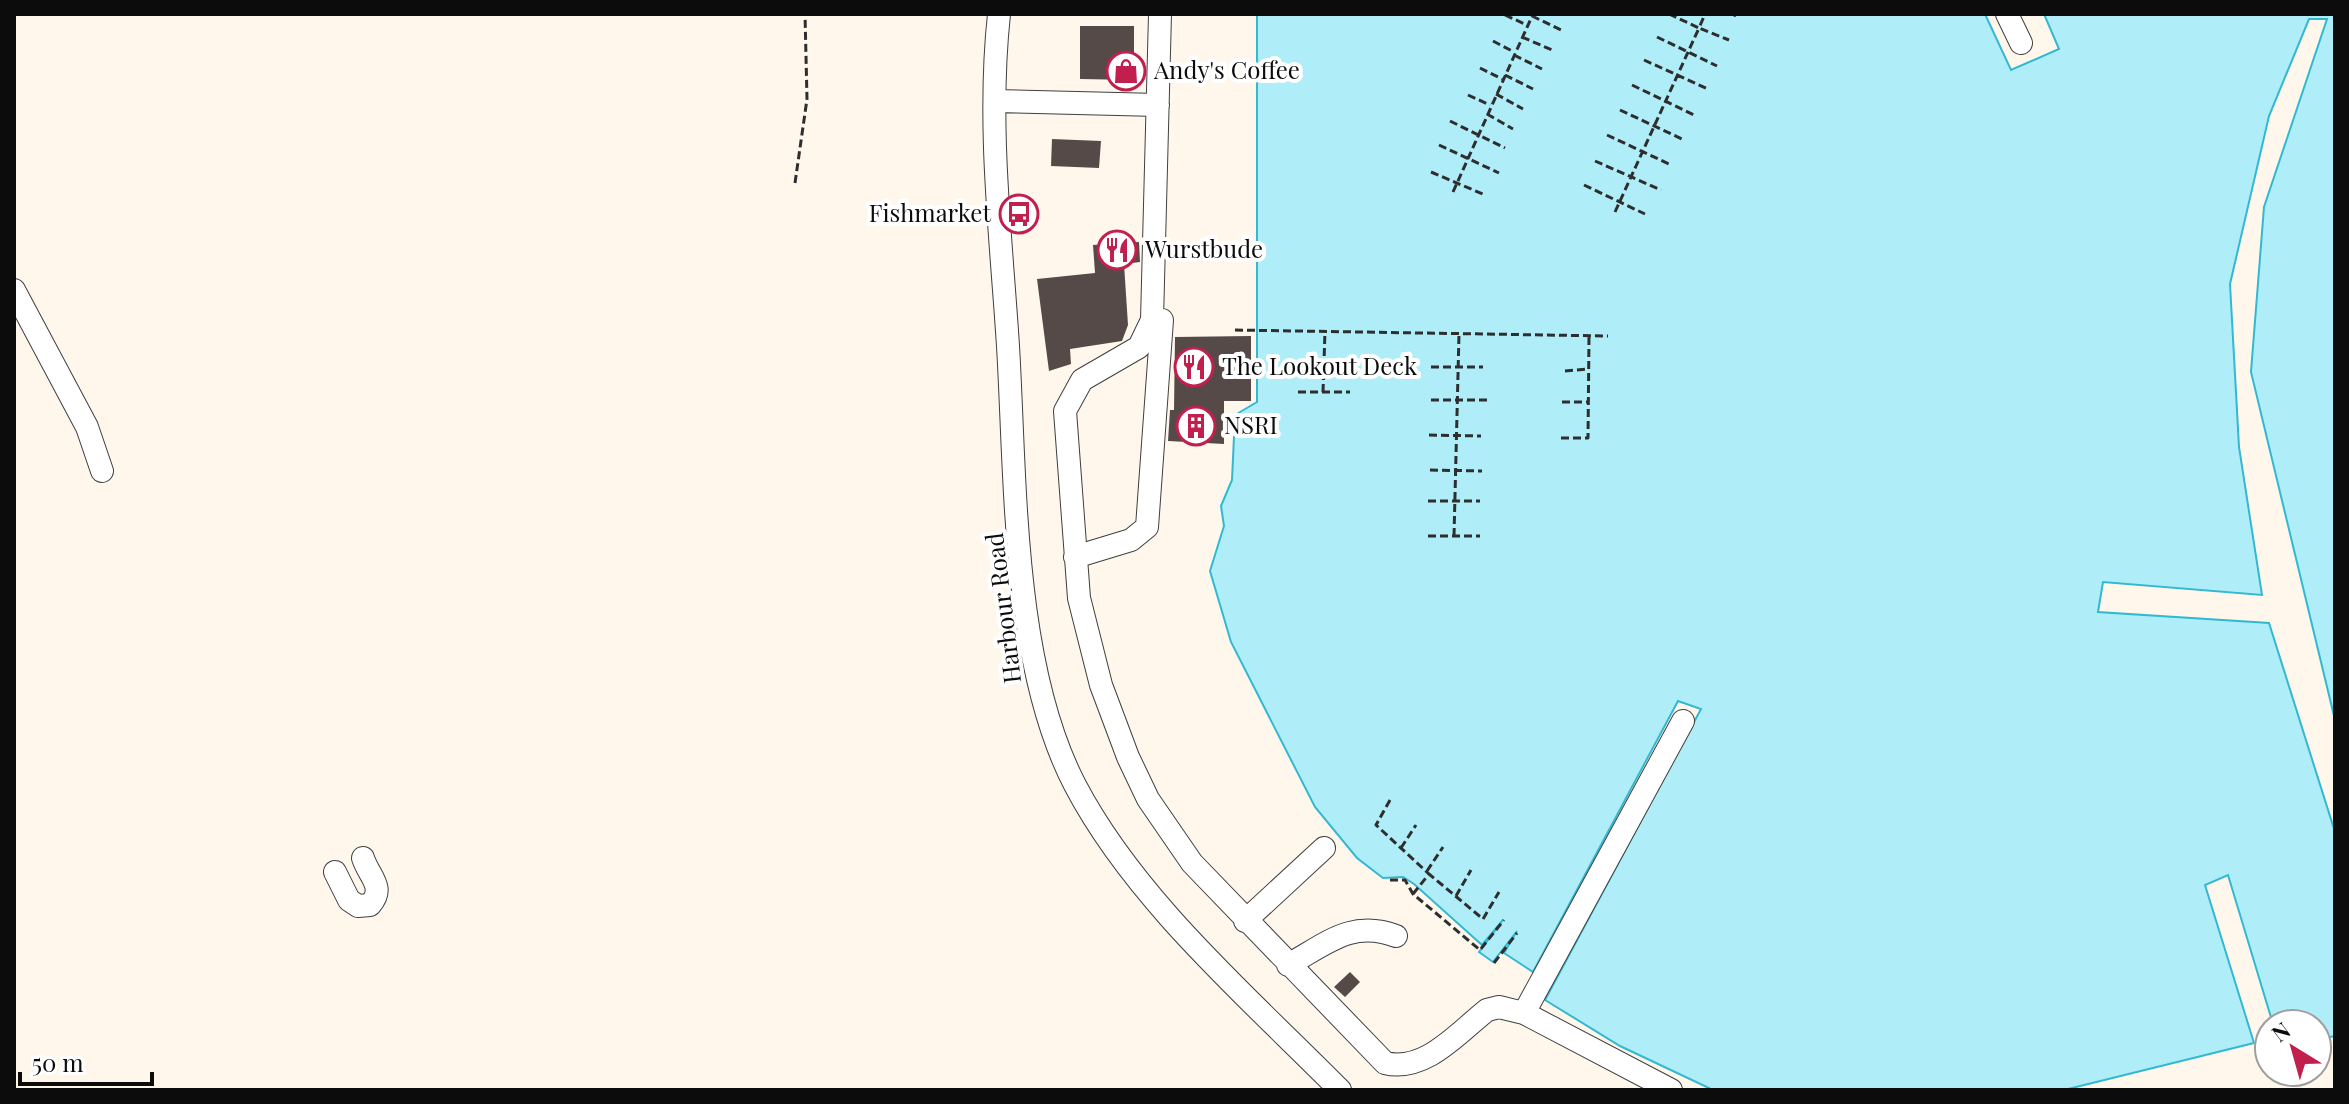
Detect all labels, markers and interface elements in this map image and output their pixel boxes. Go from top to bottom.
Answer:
shop icon: Andy's Coffee [1105,50,1147,92]
place label: Andy's Coffee [1153,53,1300,85]
bus stop icon: Fishmarket [998,193,1040,235]
place label: Fishmarket [869,196,991,228]
restaurant icon: Wurstbude [1096,229,1138,271]
place label: Wurstbude [1144,232,1263,264]
restaurant icon: The Lookout Deck [1173,346,1215,388]
place label: The Lookout Deck [1222,349,1418,381]
building icon: NSRI [1175,405,1217,447]
place label: NSRI [1224,408,1278,440]
street label: Harbour Road [977,531,1027,685]
north arrow [2253,1008,2333,1088]
text: N [2265,1014,2296,1048]
scale bar [20,1036,152,1086]
text: 50 m [32,1046,84,1078]

